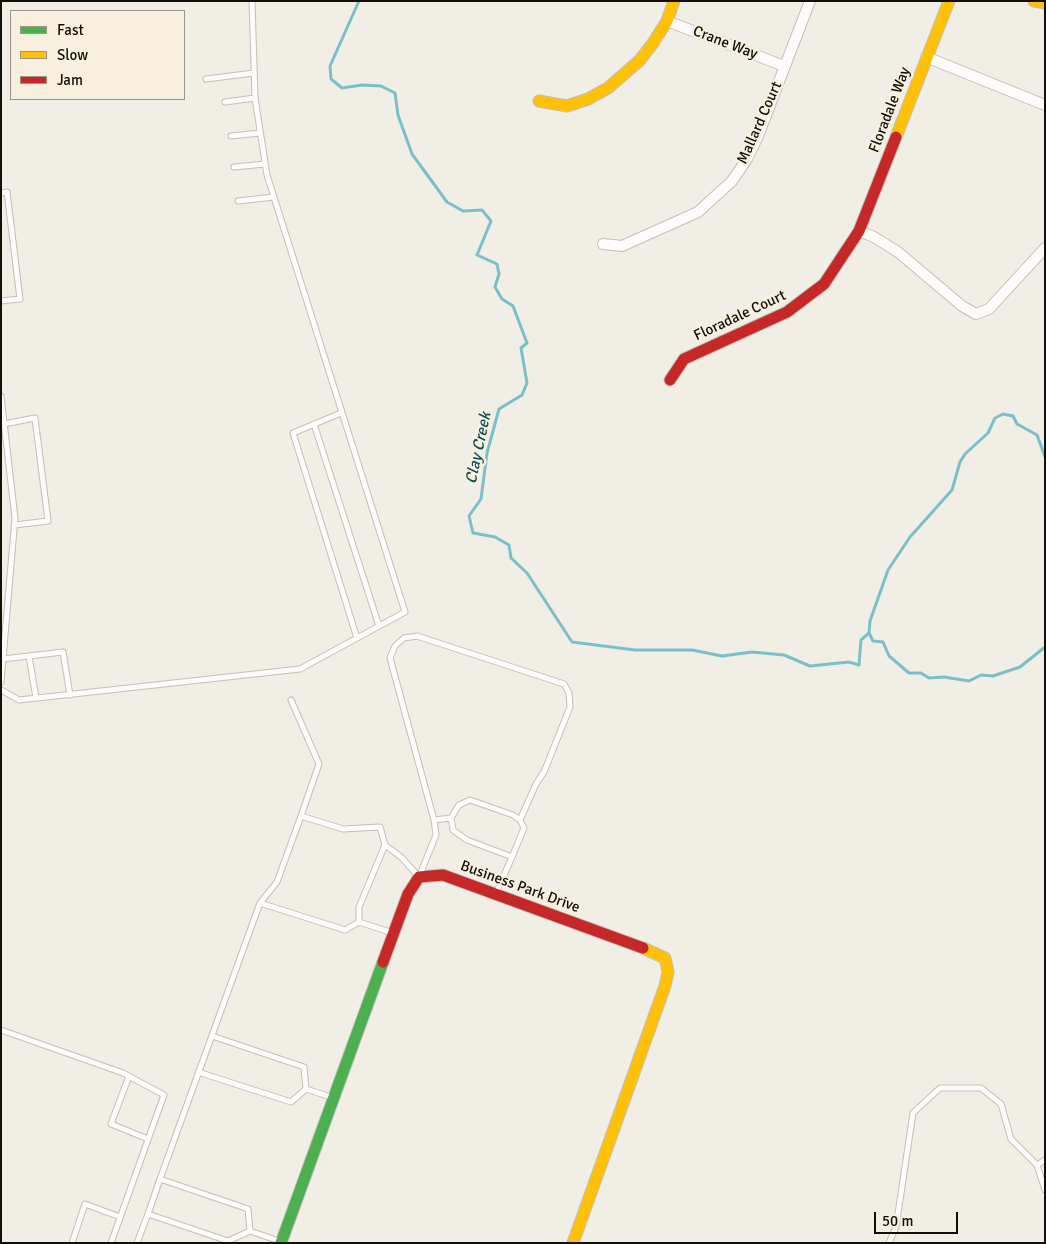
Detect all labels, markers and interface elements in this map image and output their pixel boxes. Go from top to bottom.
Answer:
legend [10,10,185,100]
text: Fast [57,21,84,39]
street label: Crane Way [690,22,760,64]
text: Slow [57,46,88,64]
street label: Floradale Way [865,65,915,155]
text: Jam [57,71,83,89]
street label: Mallard Court [734,79,786,167]
street label: Floradale Court [691,287,789,345]
water label: Clay Creek [462,410,496,486]
street label: Business Park Drive [458,857,582,917]
scale bar [876,1202,960,1234]
text: 50 m [882,1212,913,1230]

